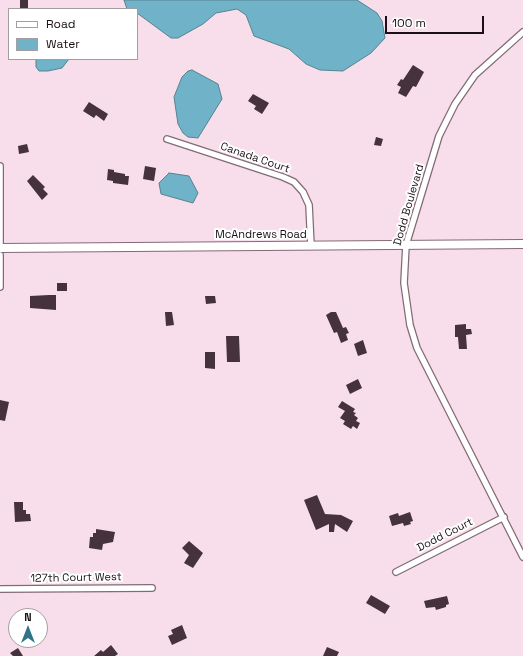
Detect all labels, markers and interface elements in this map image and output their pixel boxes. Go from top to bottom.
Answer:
legend [8,8,138,60]
scale bar [387,8,486,34]
text: 100 m [392,15,426,31]
text: Road [46,16,75,32]
text: Water [46,36,80,52]
street label: Canada Court [219,140,291,176]
street label: Dodd Boulevard [391,163,427,247]
street label: McAndrews Road [215,228,307,242]
street label: Dodd Court [415,515,475,555]
street label: 127th Court West [30,571,122,585]
north arrow [8,608,48,648]
text: N [24,610,32,624]

